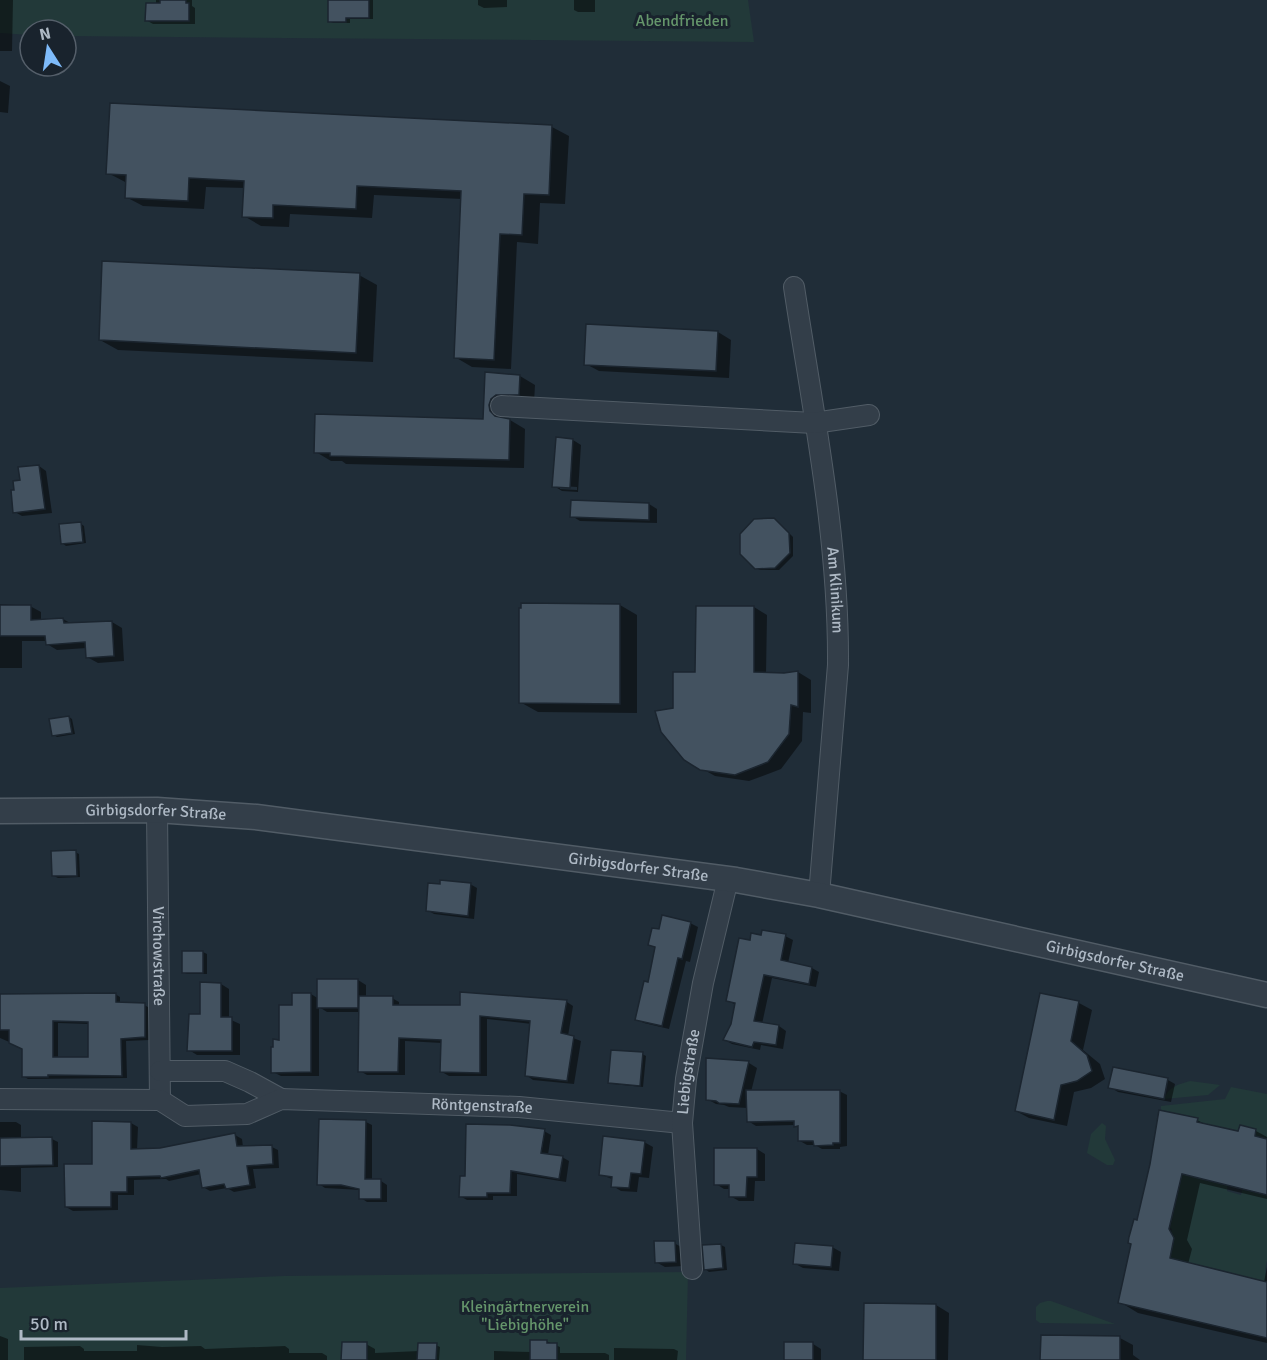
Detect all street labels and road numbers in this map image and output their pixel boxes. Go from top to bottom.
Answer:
street label: Am Klinikum [822,546,848,634]
street label: Girbigsdorfer Straße [85,800,227,825]
street label: Girbigsdorfer Straße [567,848,710,886]
street label: Virchowstraße [148,906,169,1006]
street label: Girbigsdorfer Straße [1044,936,1186,986]
street label: Liebigstraße [673,1027,705,1115]
street label: Röntgenstraße [431,1094,534,1118]

